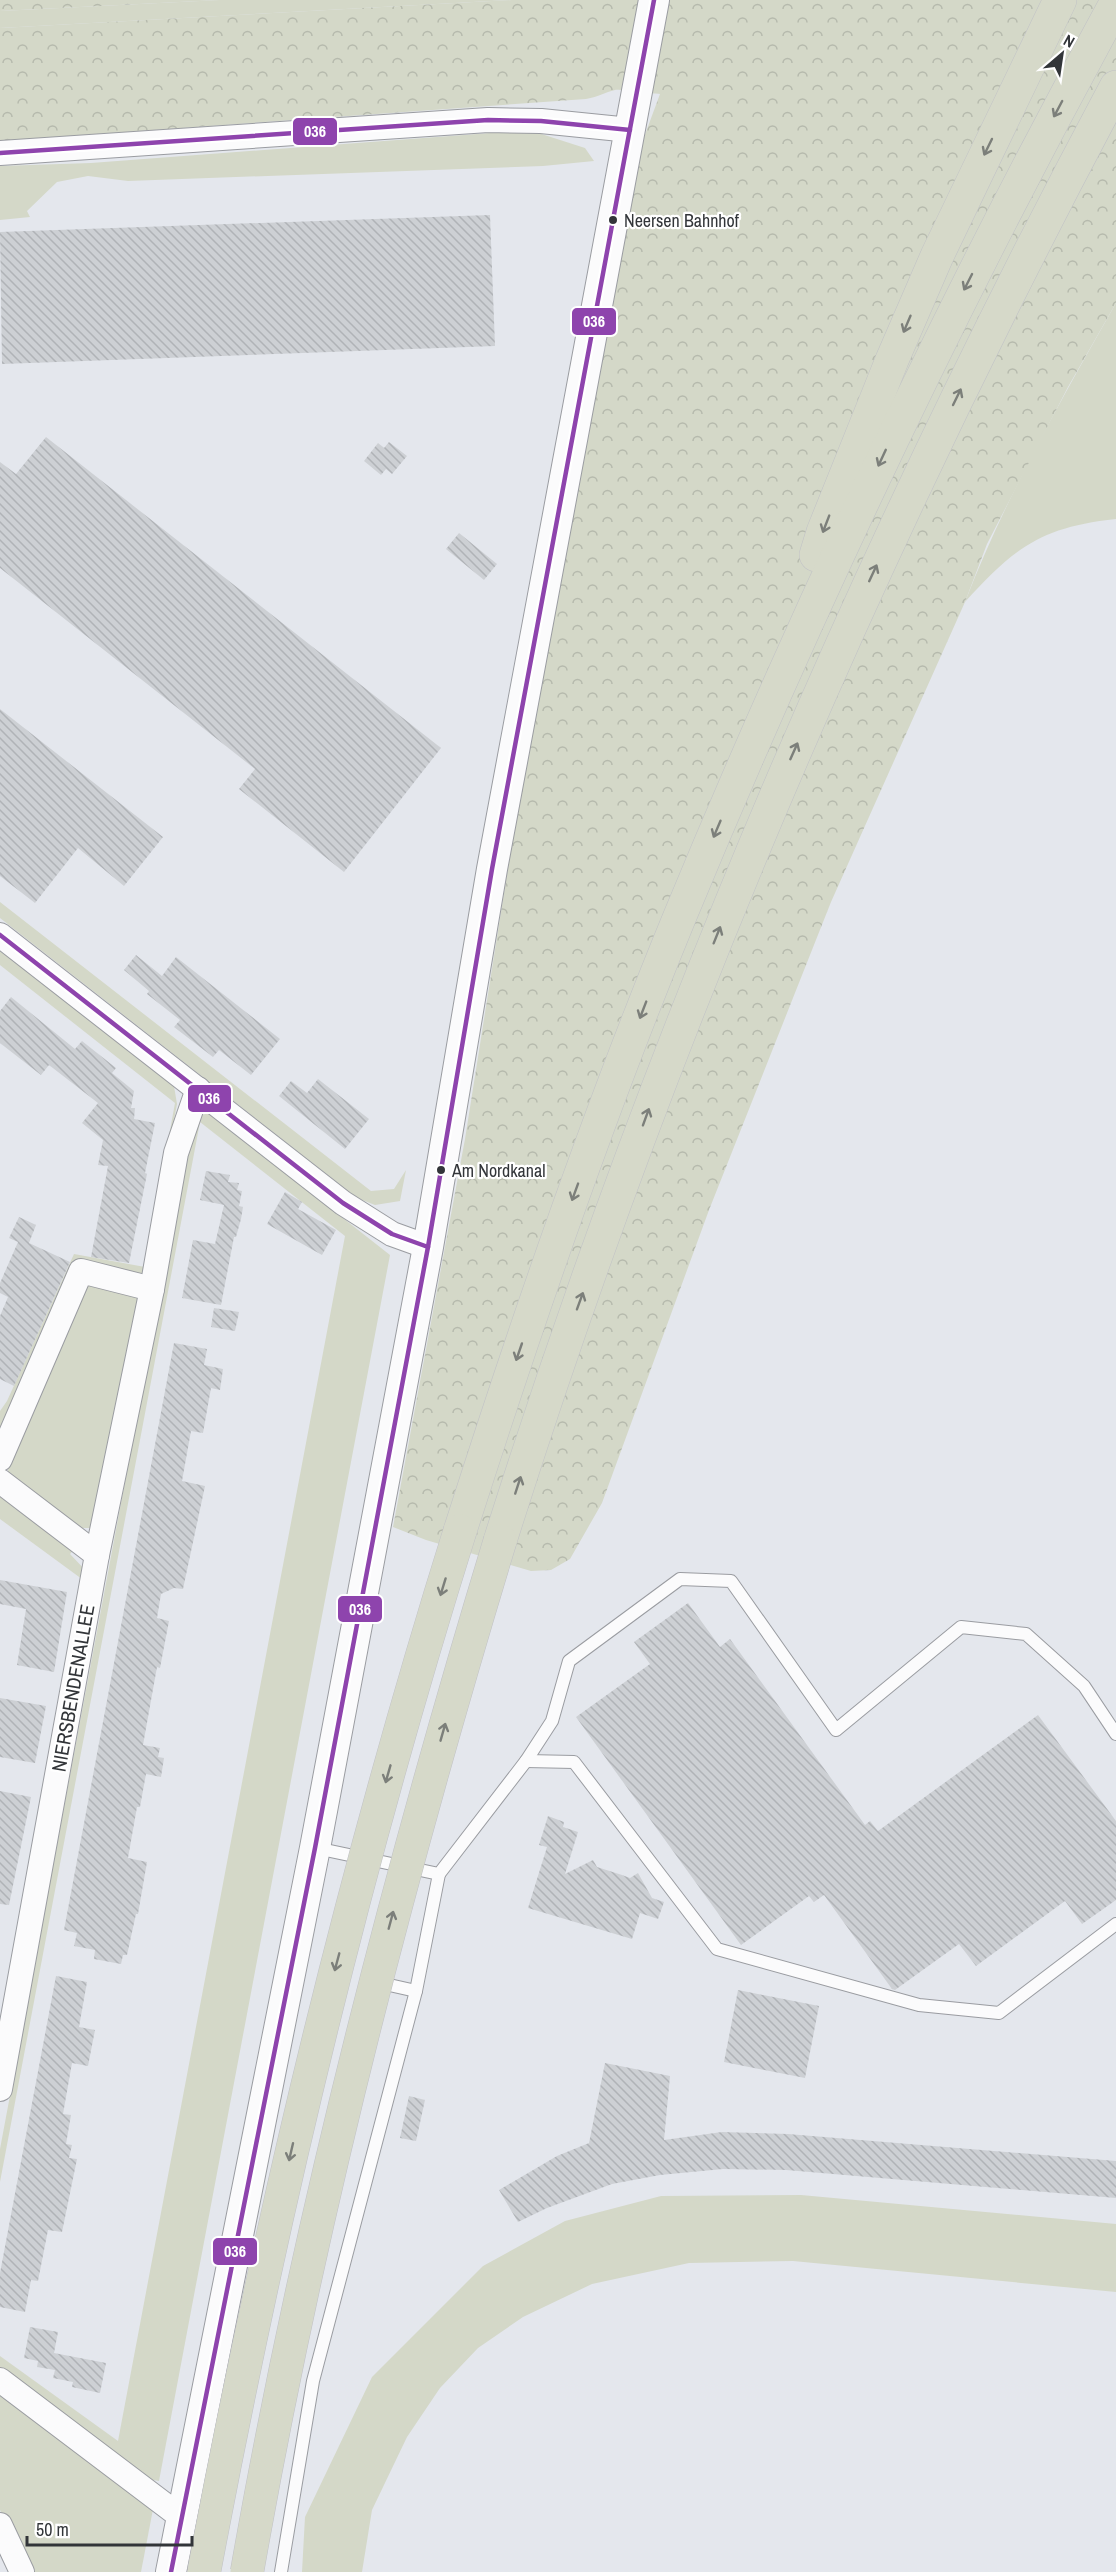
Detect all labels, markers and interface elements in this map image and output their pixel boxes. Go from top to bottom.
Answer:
north arrow [1032,24,1092,84]
text: N [1060,29,1079,53]
one-way arrow [1052,100,1063,118]
line badge: 036 [292,117,338,146]
text: 036 [304,120,326,142]
one-way arrow [981,137,993,155]
place label: Neersen Bahnhof [624,208,740,233]
marker: Neersen Bahnhof [607,214,619,226]
one-way arrow [961,273,973,291]
line badge: 036 [571,307,617,336]
text: 036 [583,310,605,332]
one-way arrow [901,314,912,333]
one-way arrow [952,389,963,407]
one-way arrow [876,448,888,466]
one-way arrow [820,515,831,533]
one-way arrow [868,565,880,583]
one-way arrow [789,743,800,761]
one-way arrow [711,820,722,838]
one-way arrow [712,927,723,945]
one-way arrow [637,1000,648,1018]
line badge: 036 [187,1084,232,1113]
text: 036 [198,1087,220,1109]
one-way arrow [641,1108,652,1127]
place label: Am Nordkanal [451,1158,546,1183]
marker: Am Nordkanal [435,1164,447,1176]
one-way arrow [568,1183,579,1201]
one-way arrow [575,1292,586,1310]
one-way arrow [513,1342,524,1361]
one-way arrow [513,1476,524,1495]
one-way arrow [437,1577,448,1596]
line badge: 036 [337,1595,383,1623]
text: 036 [349,1598,371,1620]
street label: NIERSBENDENALLEE [44,1602,101,1774]
one-way arrow [438,1723,449,1742]
one-way arrow [382,1764,393,1783]
one-way arrow [386,1911,397,1930]
one-way arrow [331,1952,343,1971]
one-way arrow [285,2142,297,2161]
line badge: 036 [212,2237,258,2266]
text: 036 [224,2240,246,2262]
scale bar [27,2509,192,2547]
text: 50 m [36,2517,69,2542]

